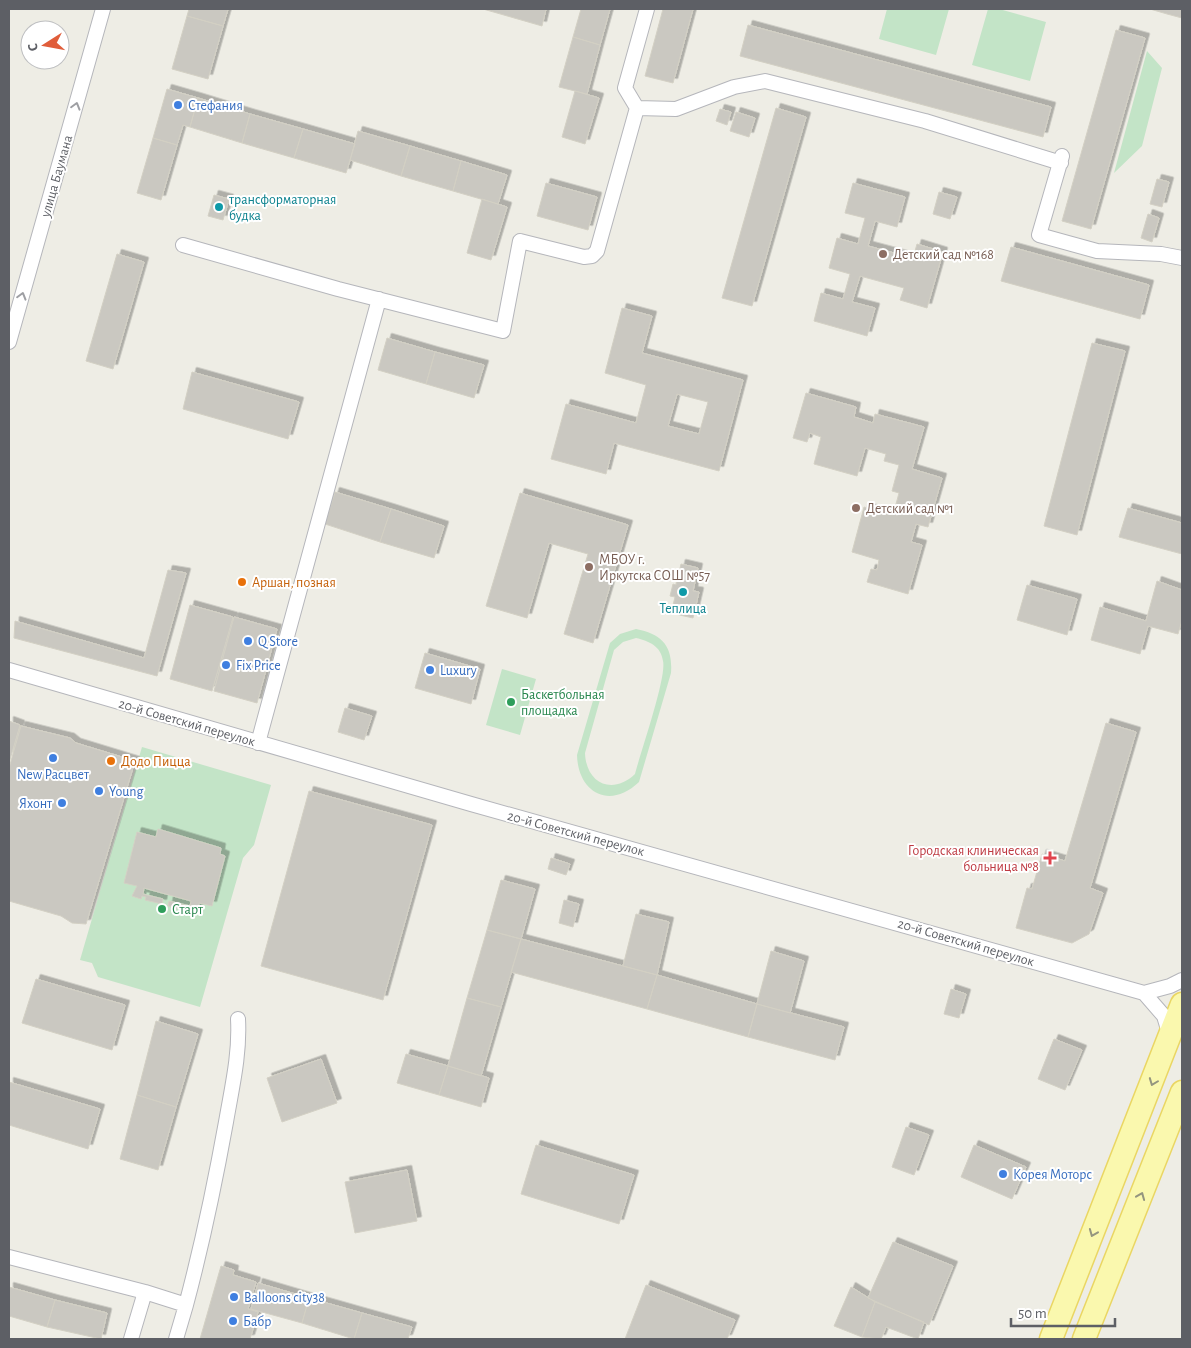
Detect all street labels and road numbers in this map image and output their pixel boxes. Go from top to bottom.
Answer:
street label: улица Баумана [38,133,76,220]
street label: 20-й Советский переулок [117,697,257,749]
street label: 20-й Советский переулок [506,809,646,859]
street label: 20-й Советский переулок [896,917,1036,969]

